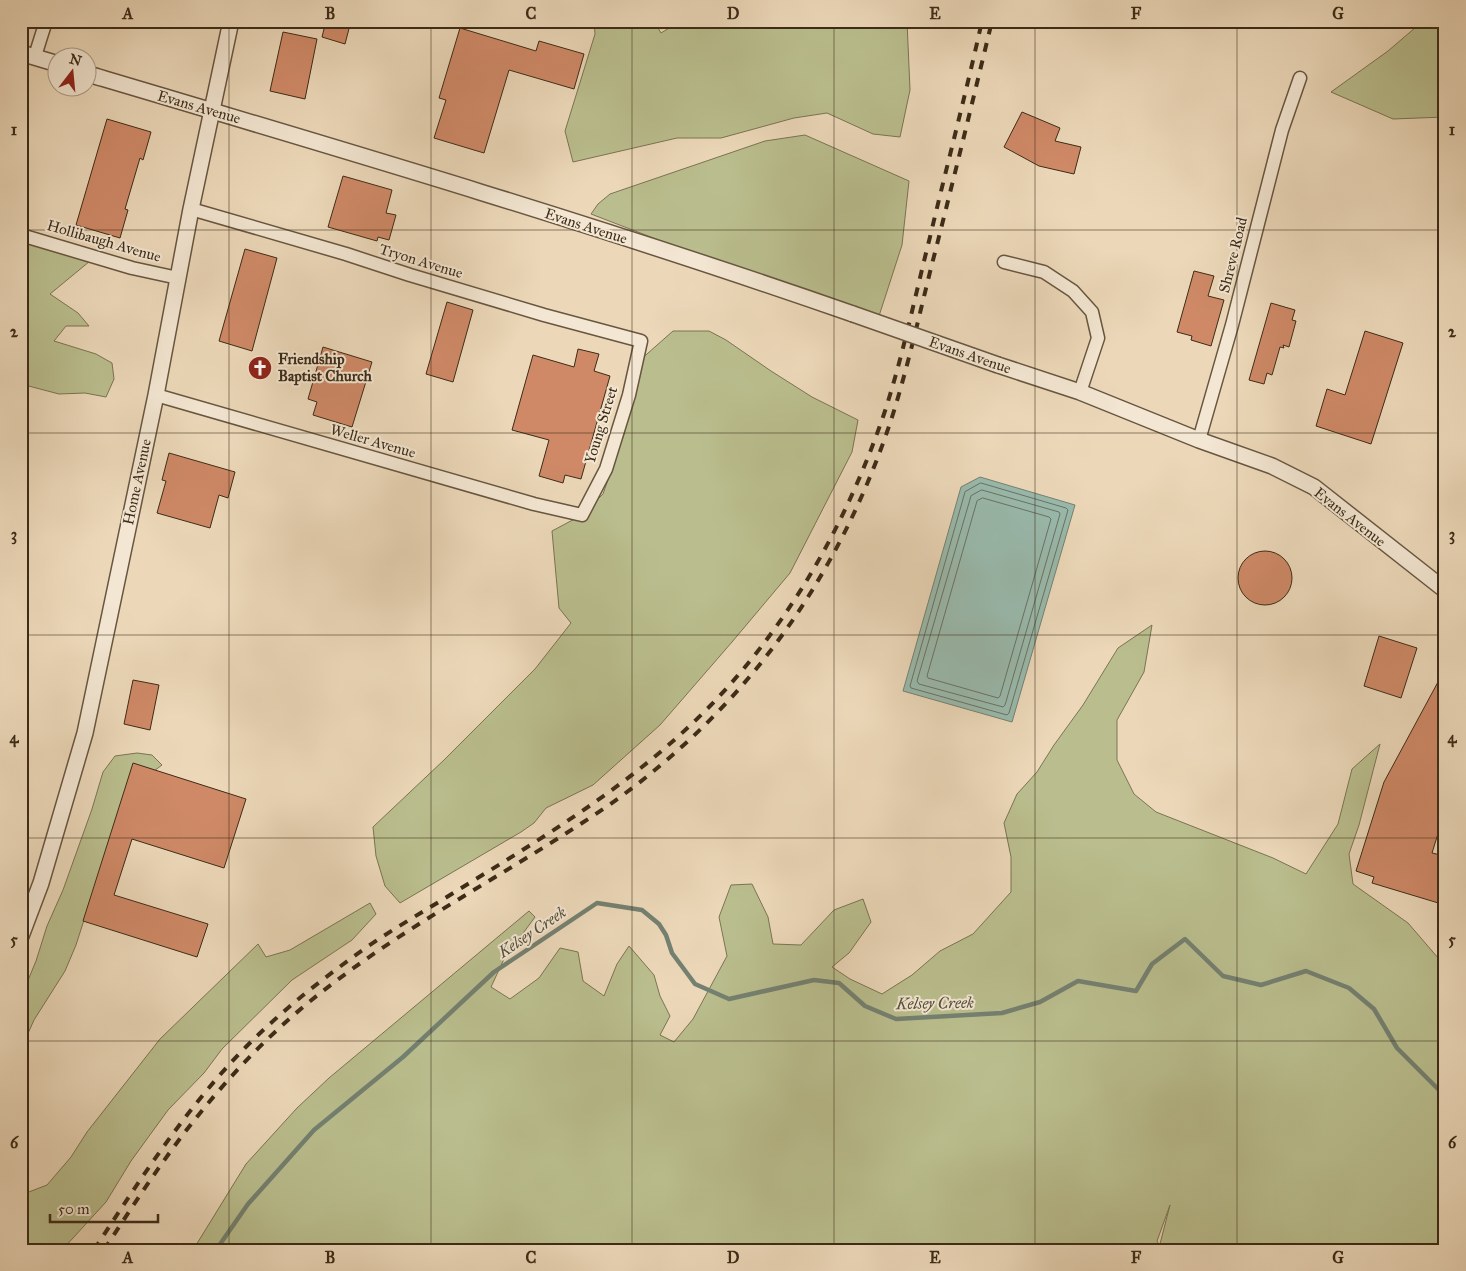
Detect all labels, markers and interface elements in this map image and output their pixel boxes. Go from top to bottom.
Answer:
text: A [122,4,134,23]
text: B [325,4,335,23]
text: C [526,4,537,23]
text: D [727,4,740,23]
text: E [929,4,941,23]
text: F [1131,4,1142,23]
text: G [1332,4,1344,23]
north arrow [48,48,98,98]
text: N [67,50,84,70]
street label: Evans Avenue [155,87,243,127]
text: 1 [11,120,18,139]
text: 1 [1449,120,1456,139]
street label: Evans Avenue [542,204,630,248]
street label: Shreve Road [1215,215,1251,295]
street label: Hollibaugh Avenue [45,216,163,266]
street label: Tryon Avenue [377,240,465,282]
text: 2 [10,322,19,341]
text: 2 [1448,322,1457,341]
street label: Evans Avenue [927,333,1013,377]
place label: Friendship Baptist Church [278,350,373,386]
church icon: Friendship Baptist Church [247,355,273,381]
street label: Young Street [581,384,621,466]
street label: Weller Avenue [328,420,418,462]
street label: Home Avenue [119,437,155,527]
street label: Evans Avenue [1311,484,1389,550]
text: 3 [11,525,17,545]
text: 3 [1449,525,1455,545]
text: 4 [10,728,20,748]
text: 4 [1448,728,1458,748]
water label: Kelsey Creek [494,902,570,962]
text: 5 [10,930,18,949]
text: 5 [1448,930,1456,949]
water label: Kelsey Creek [895,993,974,1013]
text: 6 [10,1133,19,1152]
text: 6 [1448,1133,1457,1152]
scale bar [50,1191,158,1223]
text: 50 m [58,1200,90,1218]
text: A [122,1248,134,1267]
text: B [325,1248,335,1267]
text: C [526,1248,537,1267]
text: D [727,1248,740,1267]
text: E [929,1248,941,1267]
text: F [1131,1248,1142,1267]
text: G [1332,1248,1344,1267]

